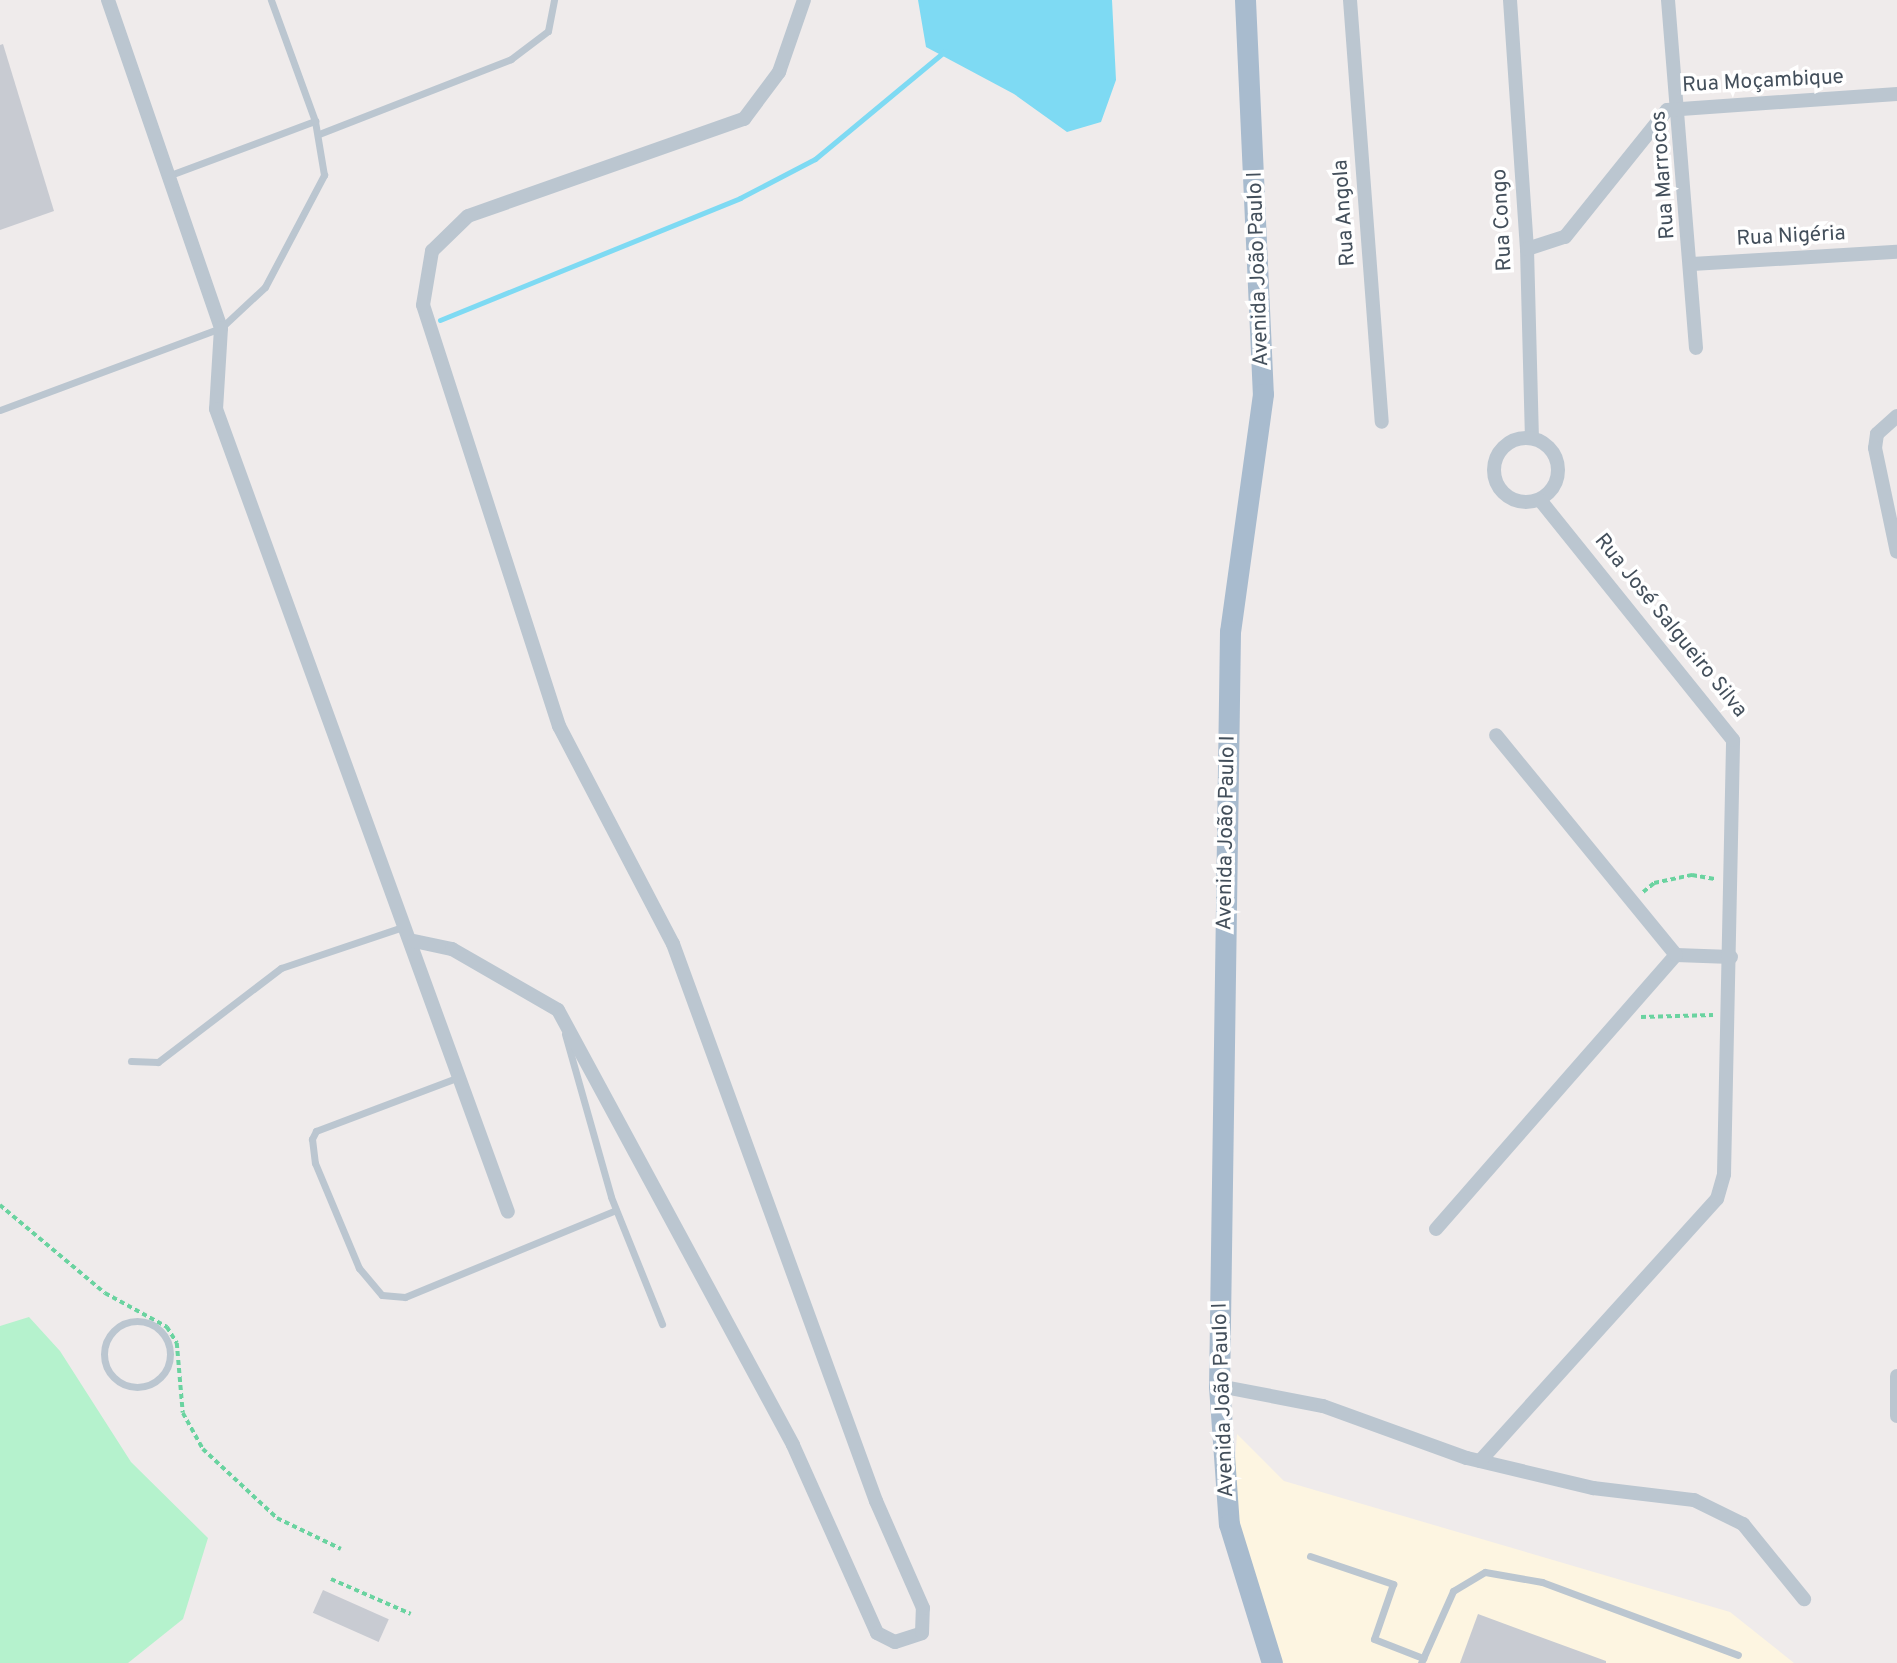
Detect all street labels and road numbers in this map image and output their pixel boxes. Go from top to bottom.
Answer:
street label: Rua Moçambique [1681,65,1845,99]
street label: Rua Marrocos [1647,110,1681,240]
street label: Rua Angola [1329,158,1361,268]
street label: Rua Congo [1488,168,1518,272]
street label: Avenida João Paulo I [1243,171,1275,367]
street label: Rua Nigéria [1736,222,1846,252]
street label: Rua José Salgueiro Silva [1588,529,1752,723]
street label: Avenida João Paulo I [1213,735,1241,931]
street label: Avenida João Paulo I [1208,1302,1240,1498]

